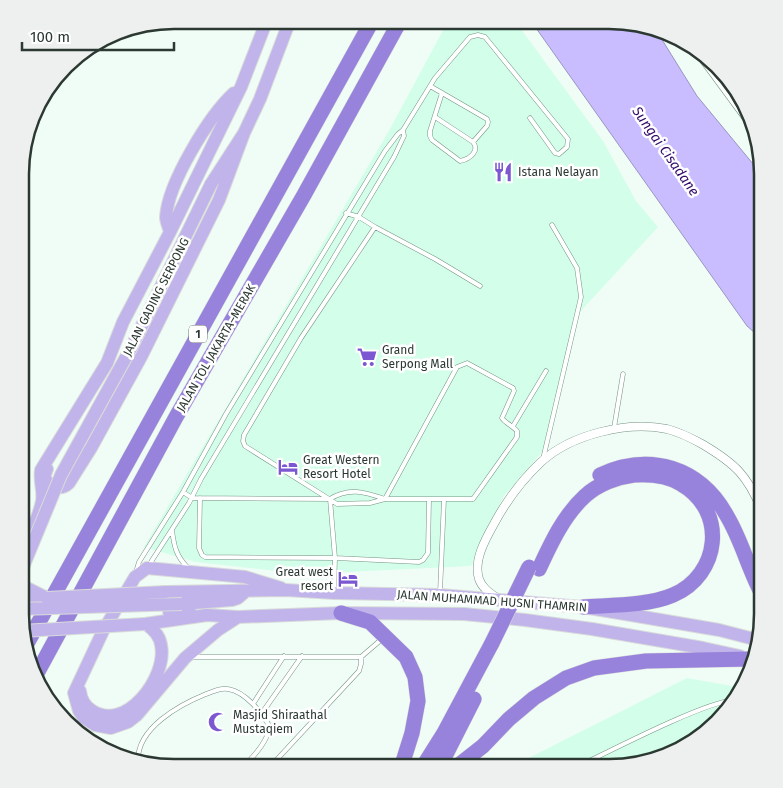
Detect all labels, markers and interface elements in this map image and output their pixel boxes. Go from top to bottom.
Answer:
scale bar [22,20,175,52]
text: 100 m [30,28,70,46]
water label: Sungai Cisadane [628,103,703,199]
restaurant icon: Istana Nelayan [492,161,514,183]
place label: Istana Nelayan [518,165,598,179]
street label: JALAN GADING SERPONG [120,236,192,358]
street label: JALAN TOL JAKARTA–MERAK [174,281,259,414]
road number: 1 [189,326,207,342]
place label: Grand Serpong Mall [382,343,454,371]
supermarket icon: Grand Serpong Mall [356,346,378,368]
place label: Great Western Resort Hotel [303,453,380,481]
hotel icon: Great Western Resort Hotel [277,456,299,478]
place label: Great west resort [276,565,334,593]
hotel icon: Great west resort [337,568,359,590]
street label: JALAN MUHAMMAD HUSNI THAMRIN [396,587,588,615]
place label: Masjid Shiraathal Mustaqiem [233,708,327,736]
mosque icon: Masjid Shiraathal Mustaqiem [207,711,229,733]

